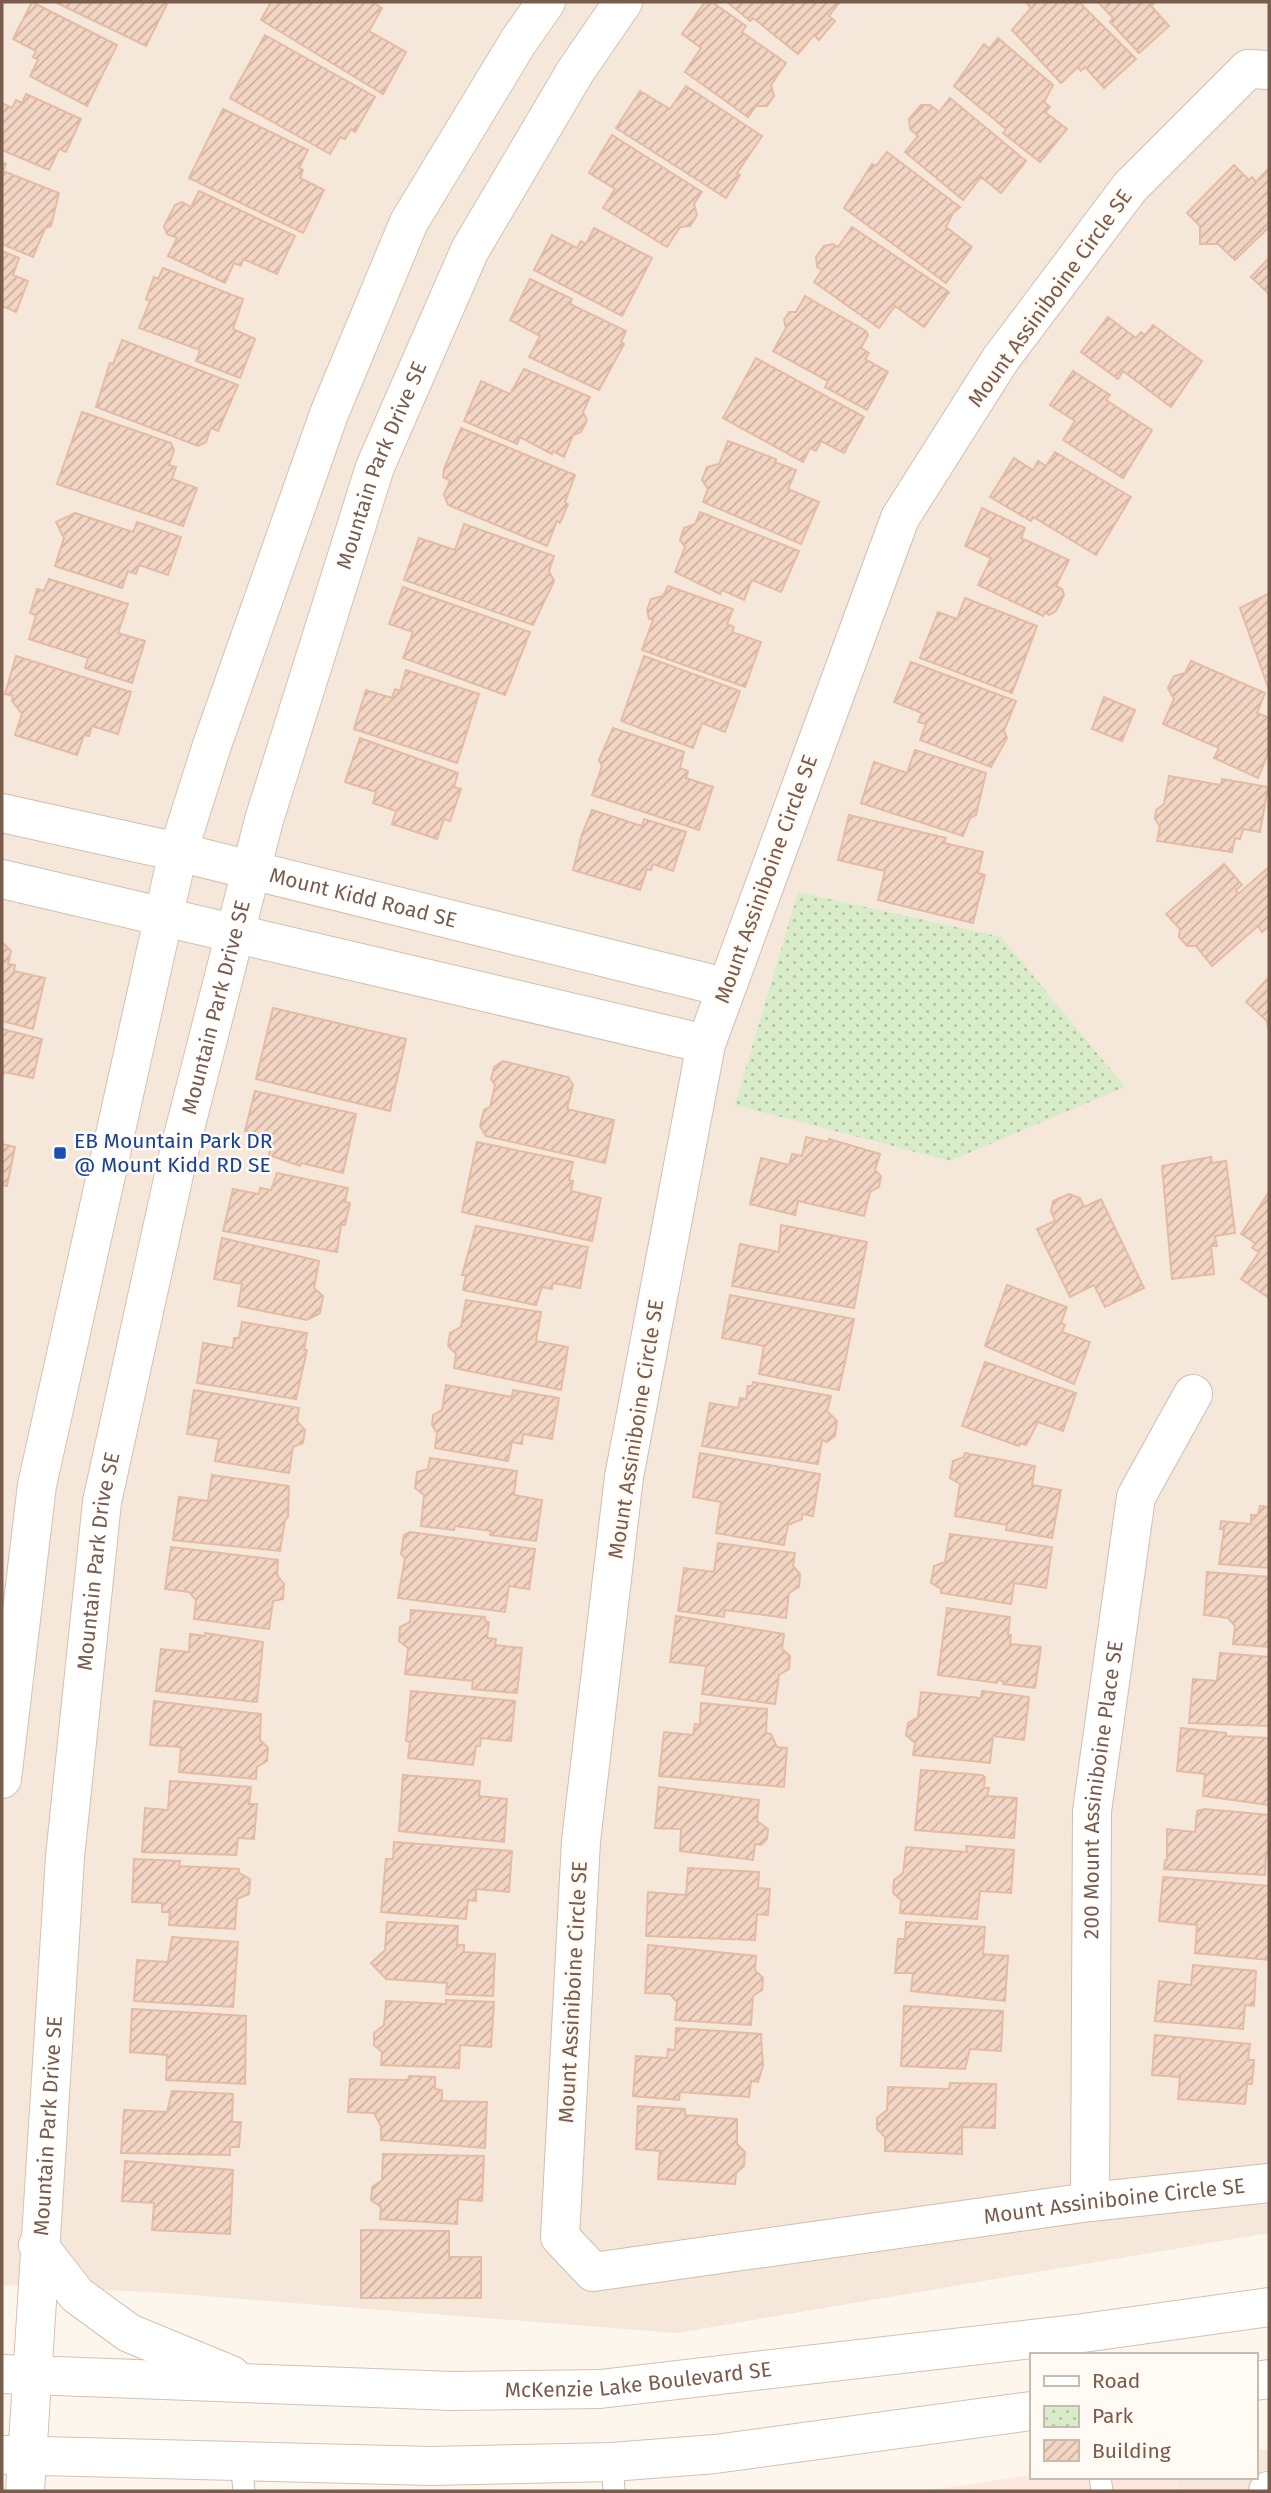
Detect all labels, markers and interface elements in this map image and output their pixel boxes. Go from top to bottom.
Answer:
street label: Mount Assiniboine Circle SE [962,184,1138,412]
street label: Mountain Park Drive SE [331,357,433,572]
street label: Mount Assiniboine Circle SE [709,751,823,1007]
street label: Mount Kidd Road SE [267,862,460,933]
street label: Mountain Park Drive SE [176,897,256,1117]
place label: EB Mountain Park DR @ Mount Kidd RD SE [74,1128,273,1178]
marker: EB Mountain Park DR @ Mount Kidd RD SE [52,1145,68,1161]
street label: Mount Assiniboine Circle SE [603,1297,669,1561]
street label: Mountain Park Drive SE [72,1449,126,1672]
street label: 200 Mount Assiniboine Place SE [1078,1639,1129,1939]
street label: Mount Assiniboine Circle SE [553,1860,593,2124]
street label: Mountain Park Drive SE [28,2015,68,2237]
street label: Mount Assiniboine Circle SE [982,2173,1246,2230]
legend [1030,2353,1257,2479]
street label: McKenzie Lake Boulevard SE [504,2356,773,2403]
text: Road [1092,2368,1140,2394]
text: Park [1092,2403,1134,2429]
text: Building [1092,2438,1171,2464]

